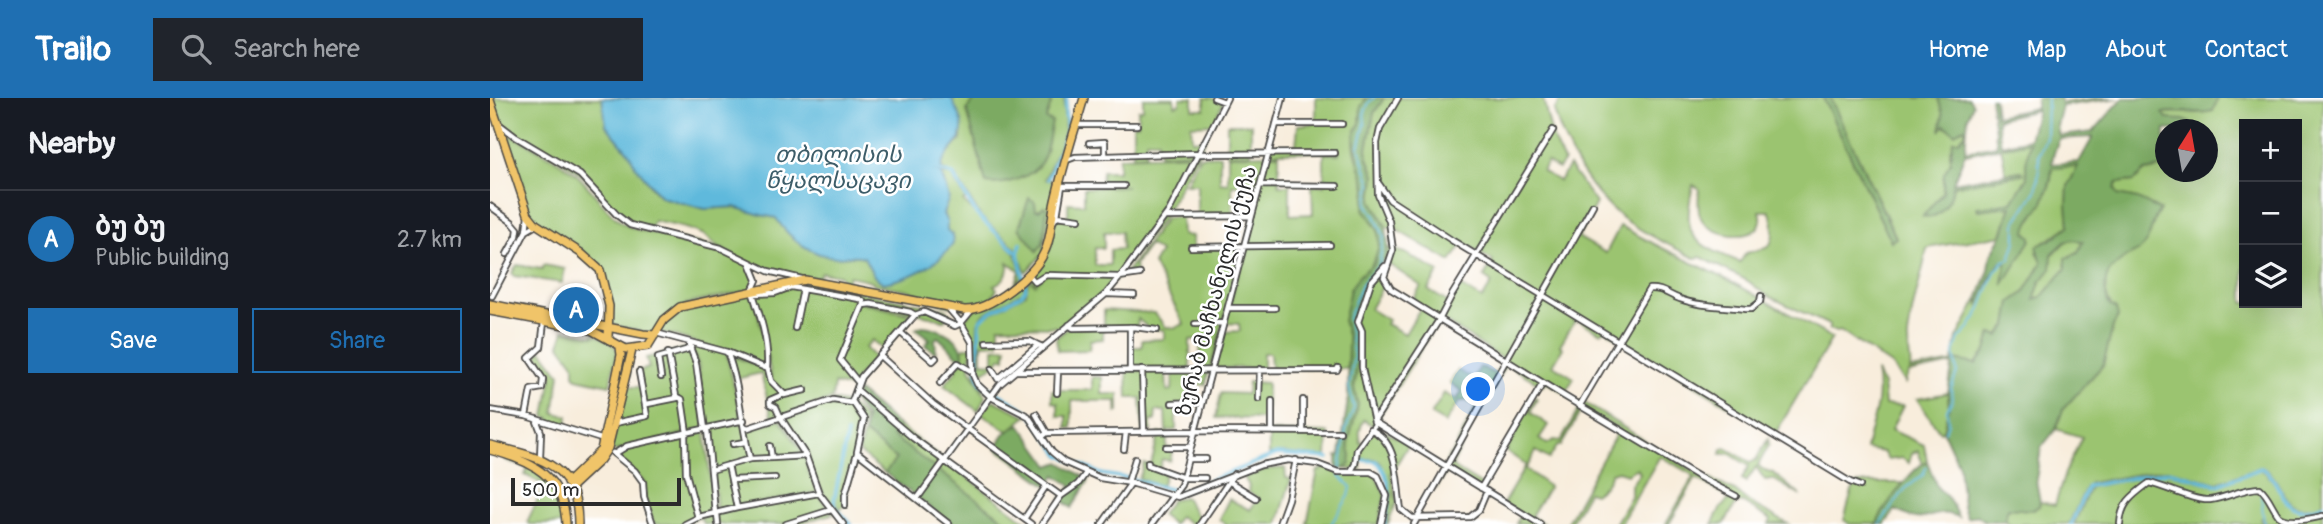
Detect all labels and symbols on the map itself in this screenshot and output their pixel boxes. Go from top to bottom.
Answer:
north arrow [2155,119,2218,182]
water label: თბილისის წყალსაცავი [765,140,911,195]
street label: ზურაბ მაჩხანელის ქუჩა [1170,163,1263,419]
pin: A [553,284,599,336]
your location [1461,372,1495,406]
scale bar [511,475,681,507]

